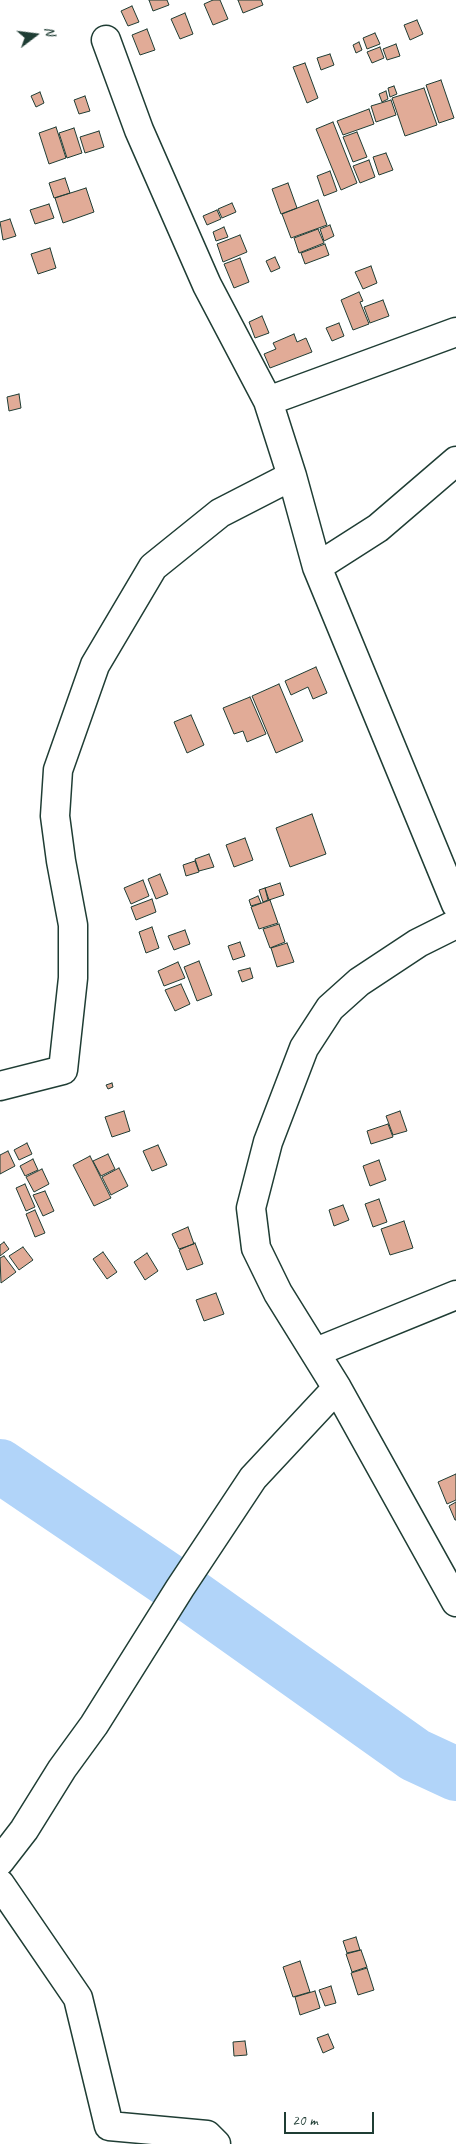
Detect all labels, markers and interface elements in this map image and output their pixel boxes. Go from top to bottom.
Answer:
north arrow [10,10,60,60]
text: N [41,25,59,37]
scale bar [286,2102,376,2134]
text: 20 m [292,2111,318,2130]

